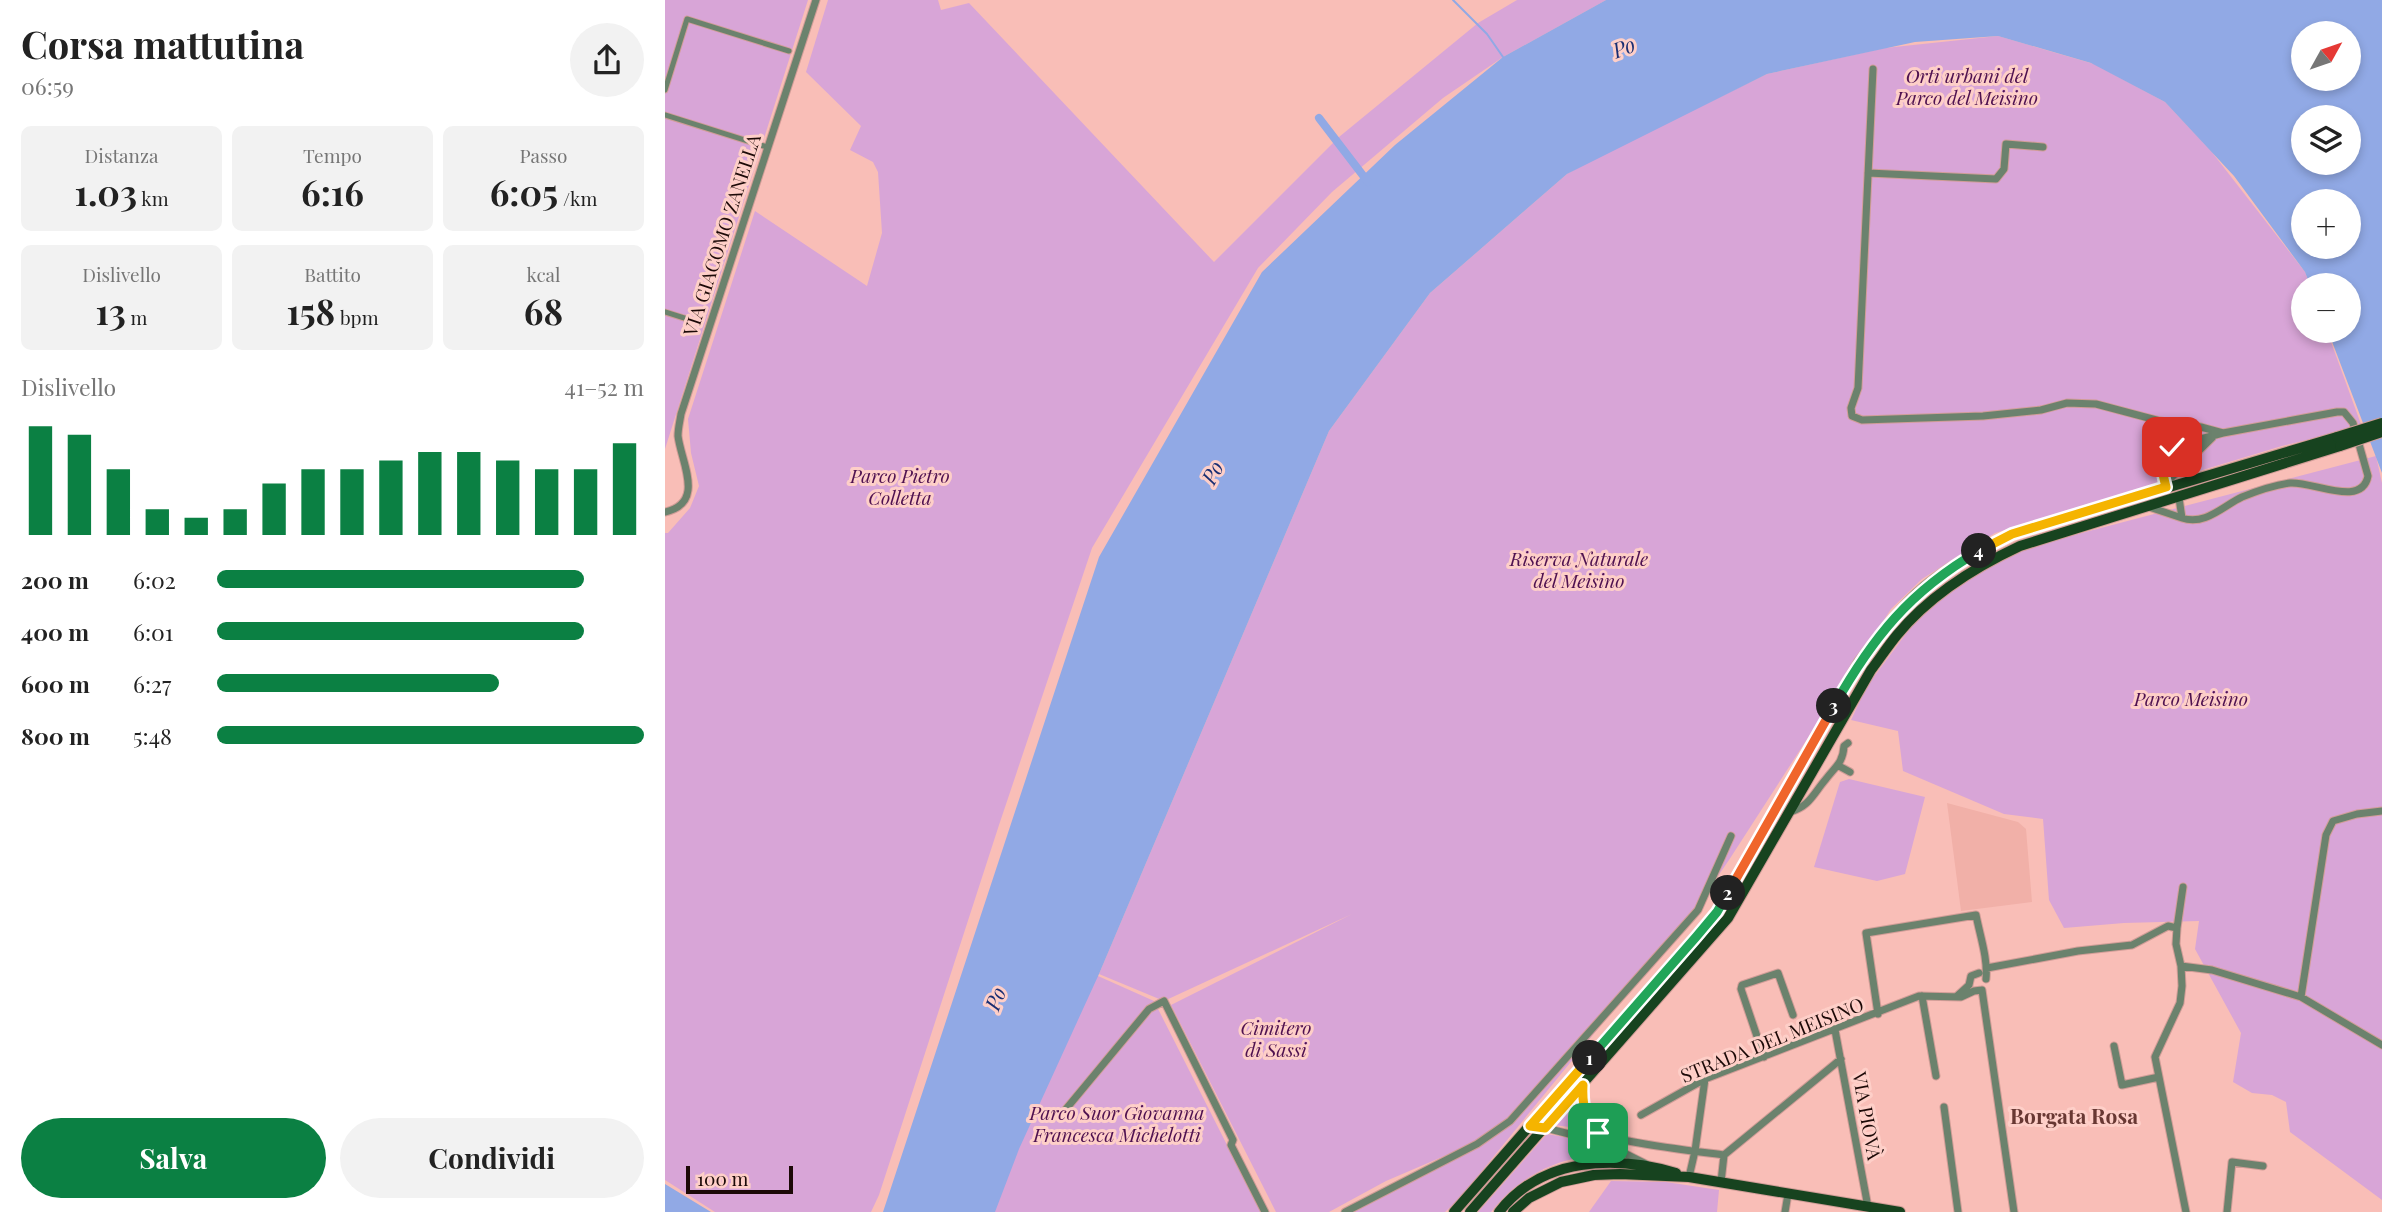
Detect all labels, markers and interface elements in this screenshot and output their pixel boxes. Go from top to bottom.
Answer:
text: Corsa mattutina [21,18,304,69]
north arrow [2291,21,2361,91]
map controls [2291,21,2361,343]
button: share [570,23,644,97]
water label: Po [1607,29,1639,64]
park label: Orti urbani del Parco del Meisino [1895,62,2038,110]
text: 06:59 [21,70,74,101]
button: layers [2291,105,2361,175]
street label: VIA GIACOMO ZANELLA [676,129,766,340]
text: Distanza [85,142,158,168]
text: Tempo [303,142,362,168]
text: Passo [520,142,567,168]
text: 1.03 [75,168,137,215]
text: 6:16 [301,168,364,215]
text: 6:05 [490,168,558,215]
text: km [137,185,169,211]
text: /km [558,185,597,211]
button: + [2291,189,2361,259]
text: Dislivello [82,261,161,287]
text: Battito [304,261,361,287]
text: kcal [526,261,561,287]
button: − [2291,273,2361,343]
text: 13 [96,287,126,334]
text: 158 [286,287,335,334]
text: 68 [524,287,563,334]
text: m [126,304,147,330]
text: bpm [335,304,379,330]
text: Dislivello [21,371,116,402]
text: 41–52 m [565,371,644,402]
pin [2142,417,2202,477]
icon: check [2153,428,2191,466]
water label: Po [1193,456,1229,489]
park label: Parco Pietro Colletta [849,462,950,510]
pin: 4 [1961,534,1997,568]
text: 4 [1973,537,1984,563]
park label: Riserva Naturale del Meisino [1509,545,1648,593]
text: 200 m [21,564,89,595]
text: 6:02 [133,564,176,595]
text: 400 m [21,616,89,647]
text: 6:01 [133,616,173,647]
text: 600 m [21,668,90,699]
text: 6:27 [133,668,171,699]
park label: Parco Meisino [2133,685,2248,711]
pin: 3 [1817,688,1851,724]
text: 3 [1829,692,1838,718]
text: 800 m [21,720,90,751]
text: 5:48 [133,720,172,751]
pin: 2 [1711,876,1745,910]
text: 2 [1723,879,1732,905]
water label: Po [977,983,1011,1015]
street label: STRADA DEL MEISINO [1676,990,1867,1088]
park label: Cimitero di Sassi [1240,1014,1312,1062]
pin: 1 [1573,1040,1607,1076]
text: 1 [1586,1044,1593,1070]
street label: VIA PIOVÀ [1847,1069,1889,1163]
park label: Parco Suor Giovanna Francesca Michelotti [1029,1099,1204,1147]
district label: Borgata Rosa [2010,1101,2138,1129]
pin [1568,1103,1628,1163]
icon: arrive [1579,1114,1617,1152]
button: Salva [21,1118,326,1198]
button: Condividi [340,1118,644,1198]
scale bar [686,1163,793,1195]
text: 100 m [697,1165,748,1191]

